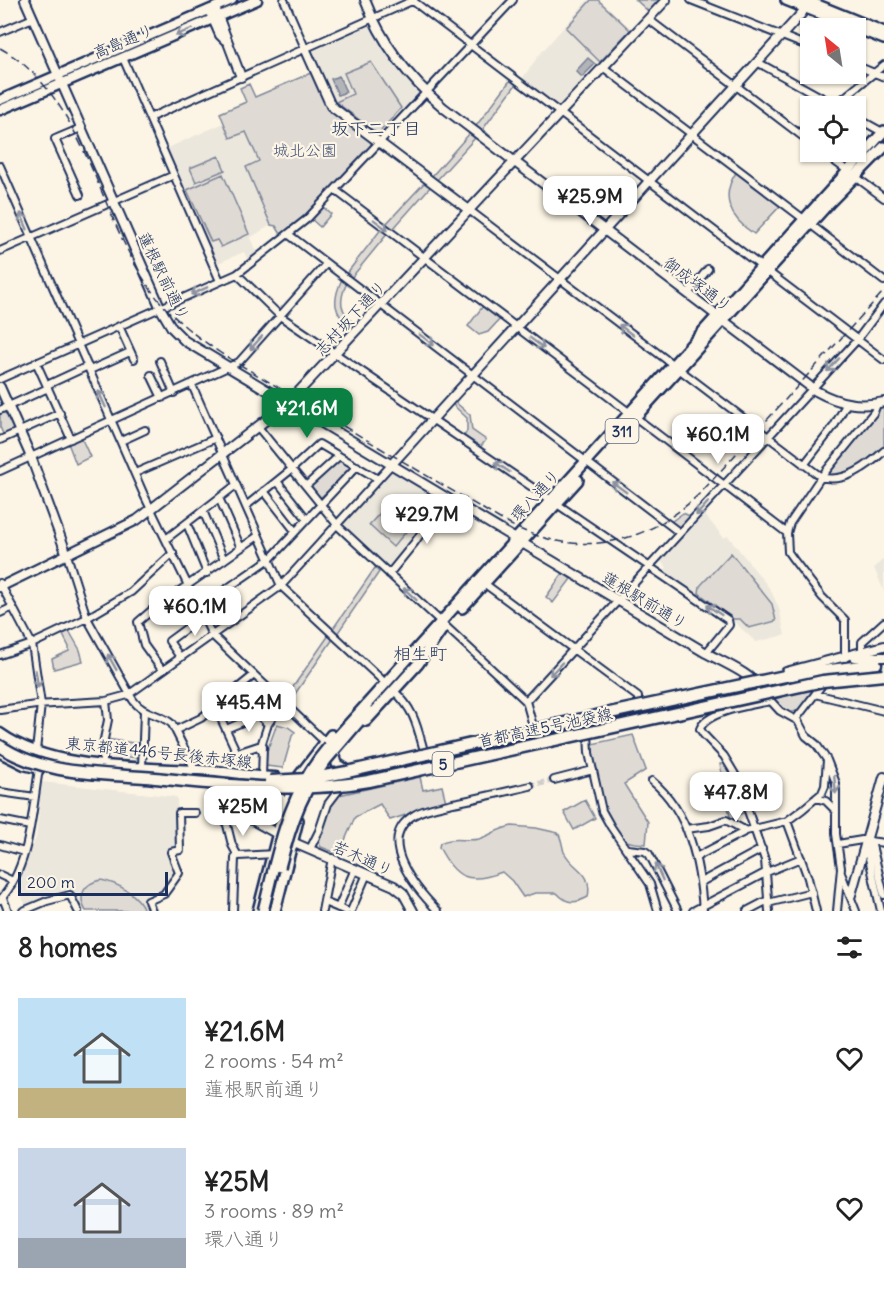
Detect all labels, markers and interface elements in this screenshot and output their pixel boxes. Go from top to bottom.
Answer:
north arrow [800,18,866,84]
map controls [800,18,866,162]
street label: 高島通り [90,19,156,63]
one-way arrow [176,26,194,38]
button: locate [800,96,866,162]
district label: 坂下二丁目 [331,117,421,140]
park label: 城北公園 [273,140,337,160]
pin: ¥25.9M [541,176,639,227]
text: ¥25.9M [557,183,623,208]
one-way arrow [18,212,29,230]
one-way arrow [373,219,389,232]
street label: 蓮根駅前通り [134,228,194,324]
street label: 御成塚通り [660,252,736,316]
street label: 志村坂下通り [310,276,390,360]
one-way arrow [190,286,208,297]
one-way arrow [618,323,634,336]
one-way arrow [419,334,435,347]
one-way arrow [249,335,263,350]
one-way arrow [529,336,545,349]
one-way arrow [826,358,840,373]
pin: ¥21.6M [258,388,356,439]
one-way arrow [96,390,107,409]
text: ¥21.6M [276,395,338,420]
pin: ¥60.1M [669,414,767,465]
road number: 311 [606,419,638,443]
text: ¥60.1M [686,421,750,446]
one-way arrow [495,461,511,473]
street label: 環八通り [506,465,564,525]
one-way arrow [611,481,627,493]
pin: ¥29.7M [378,494,476,545]
text: ¥29.7M [395,501,459,526]
one-way arrow [695,502,709,517]
street label: 蓮根駅前通り [599,567,691,633]
pin: ¥60.1M [146,586,244,637]
one-way arrow [403,587,418,601]
text: ¥60.1M [163,593,227,618]
one-way arrow [706,604,722,616]
district label: 相生町 [393,642,447,665]
one-way arrow [106,654,118,671]
one-way arrow [549,661,563,676]
one-way arrow [32,669,43,689]
pin: ¥45.4M [200,682,298,733]
text: ¥45.4M [216,689,282,714]
street label: 首都高速5号池袋線 [476,703,614,751]
street label: 東京都道446号長後赤塚線 [65,732,253,772]
road number: 5 [432,752,454,776]
pin: ¥47.8M [687,772,785,823]
one-way arrow [830,775,841,795]
text: ¥47.8M [704,779,768,804]
pin: ¥25M [207,786,279,837]
text: ¥25M [218,793,268,818]
street label: 若木通り [330,836,396,880]
one-way arrow [652,864,664,882]
scale bar [18,869,168,896]
text: 200 m [27,872,75,892]
text: 8 homes [18,931,117,964]
icon: filters [833,931,866,964]
text: ¥21.6M [204,1015,285,1048]
icon: home [66,1022,138,1094]
icon: heart [833,1042,866,1075]
text: 2 rooms · 54 m² [204,1048,344,1073]
text: 蓮根駅前通り [204,1076,324,1101]
text: ¥25M [204,1165,270,1198]
icon: home [66,1172,138,1244]
icon: heart [833,1192,866,1225]
text: 3 rooms · 89 m² [204,1198,344,1223]
text: 環八通り [204,1226,284,1251]

